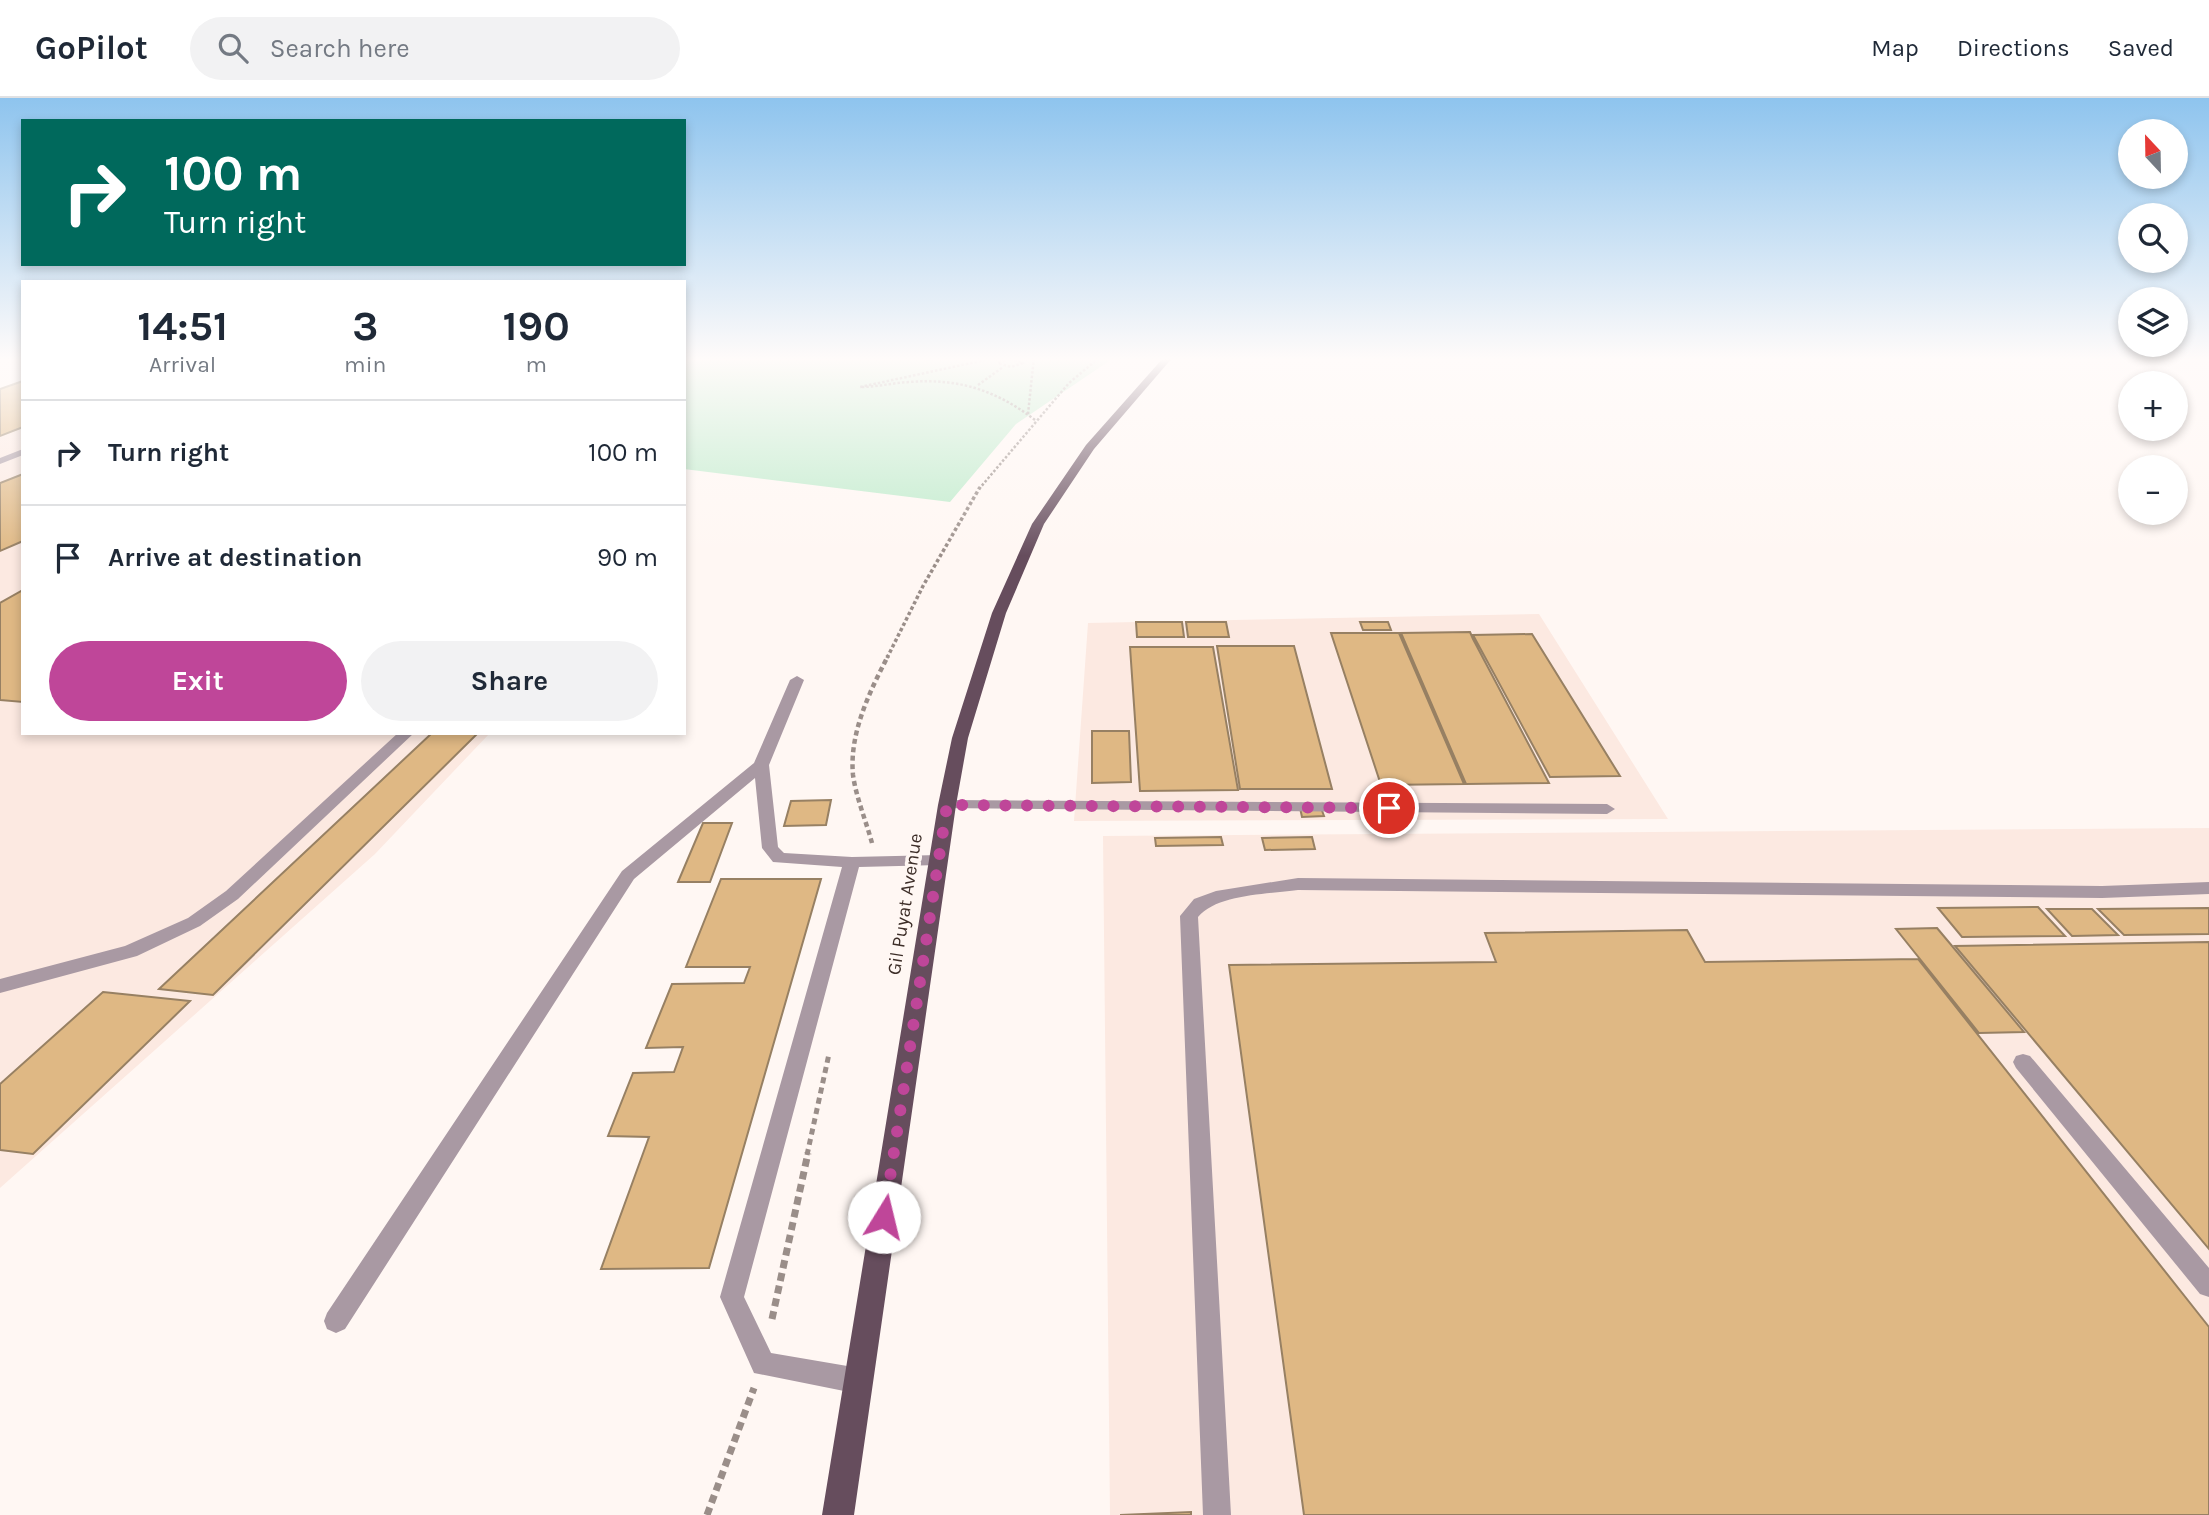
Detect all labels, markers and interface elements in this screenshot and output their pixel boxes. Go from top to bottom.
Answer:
search box [190,17,680,80]
text: GoPilot [35,29,148,67]
icon: search [214,29,252,67]
text: Search here [270,33,410,64]
text: Map [1871,34,1919,62]
text: Directions [1957,34,2070,62]
text: Saved [2108,34,2174,62]
north arrow [2118,119,2188,189]
map controls [2118,119,2188,525]
text: 100 m [164,145,302,202]
icon: right [49,147,140,238]
button: search [2118,203,2188,273]
text: Turn right [164,204,306,241]
button: layers [2118,287,2188,357]
text: 14:51 [137,301,228,351]
text: 3 [352,301,378,351]
text: 190 [503,301,570,351]
text: Arrival [149,351,216,378]
text: min [344,351,386,378]
text: m [525,351,547,378]
button: + [2118,371,2188,441]
icon: right [49,434,87,472]
text: Turn right [108,437,229,468]
text: 100 m [588,437,658,468]
button: − [2118,455,2188,525]
icon: arrive [49,539,87,577]
text: Arrive at destination [108,542,362,573]
text: 90 m [597,542,658,573]
button: Exit [49,641,347,721]
button: Share [361,641,658,721]
pin [1359,778,1419,838]
icon: arrive [1370,789,1408,827]
street label: Gil Puyat Avenue [883,832,927,977]
position arrow [847,1180,921,1254]

